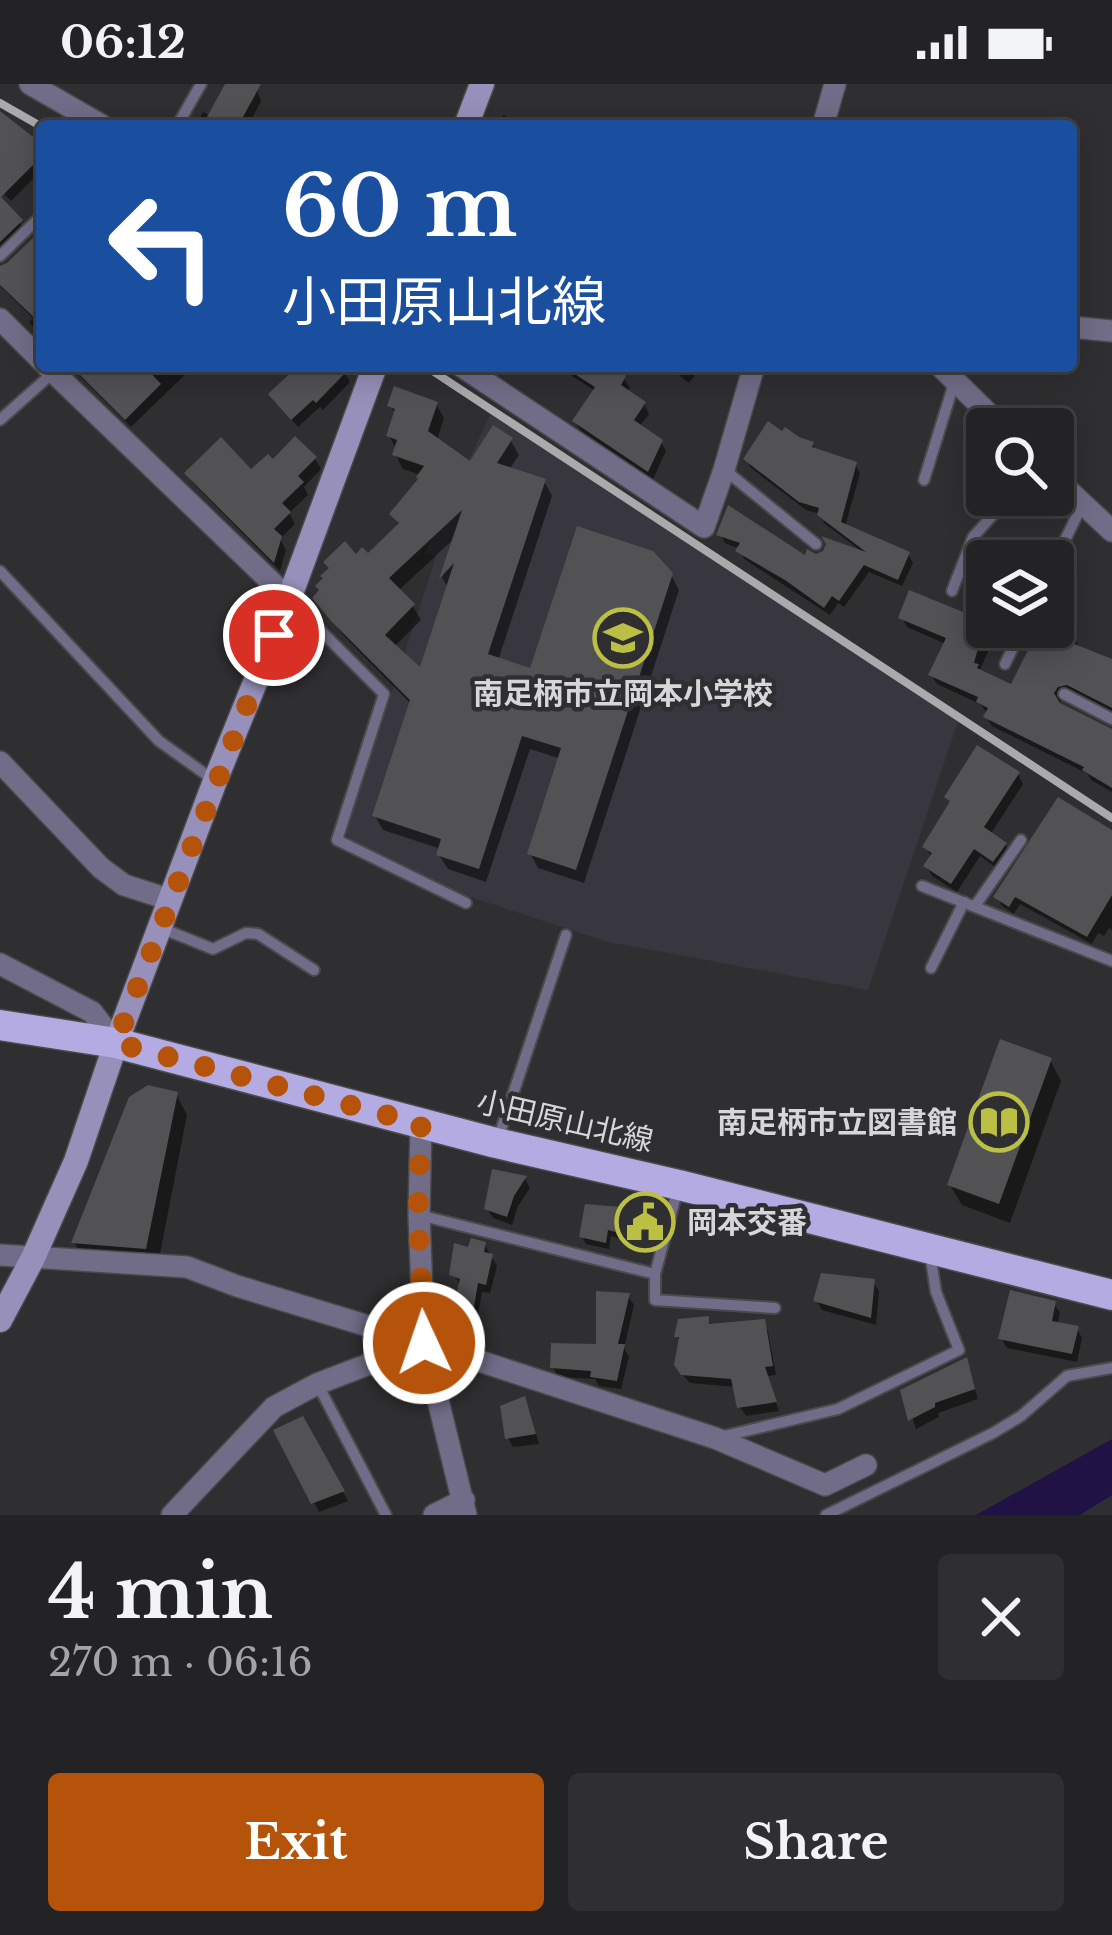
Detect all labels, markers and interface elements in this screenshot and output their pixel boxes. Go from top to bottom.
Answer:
text: 06:12 [60,14,186,70]
text: 60 m [282,155,517,259]
icon: left [84,168,240,324]
text: 小田原山北線 [282,269,606,336]
map controls [966,408,1074,648]
button: search [966,408,1074,516]
button: layers [966,540,1074,648]
pin [223,584,325,686]
icon: arrive [241,602,307,668]
school or university icon: 南足柄市立岡本小学校 [592,607,654,669]
place label: 南足柄市立岡本小学校 [473,675,773,712]
street label: 小田原山北線 [473,1083,657,1159]
library icon: 南足柄市立図書館 [968,1091,1030,1153]
place label: 南足柄市立図書館 [717,1104,957,1141]
public building icon: 岡本交番 [614,1191,676,1253]
place label: 岡本交番 [687,1204,807,1241]
position arrow [361,1280,487,1406]
text: 4 min [48,1548,273,1637]
button: close [938,1554,1064,1680]
text: 270 m · 06:16 [48,1638,313,1687]
button: Exit [48,1773,544,1911]
button: Share [568,1773,1064,1911]

